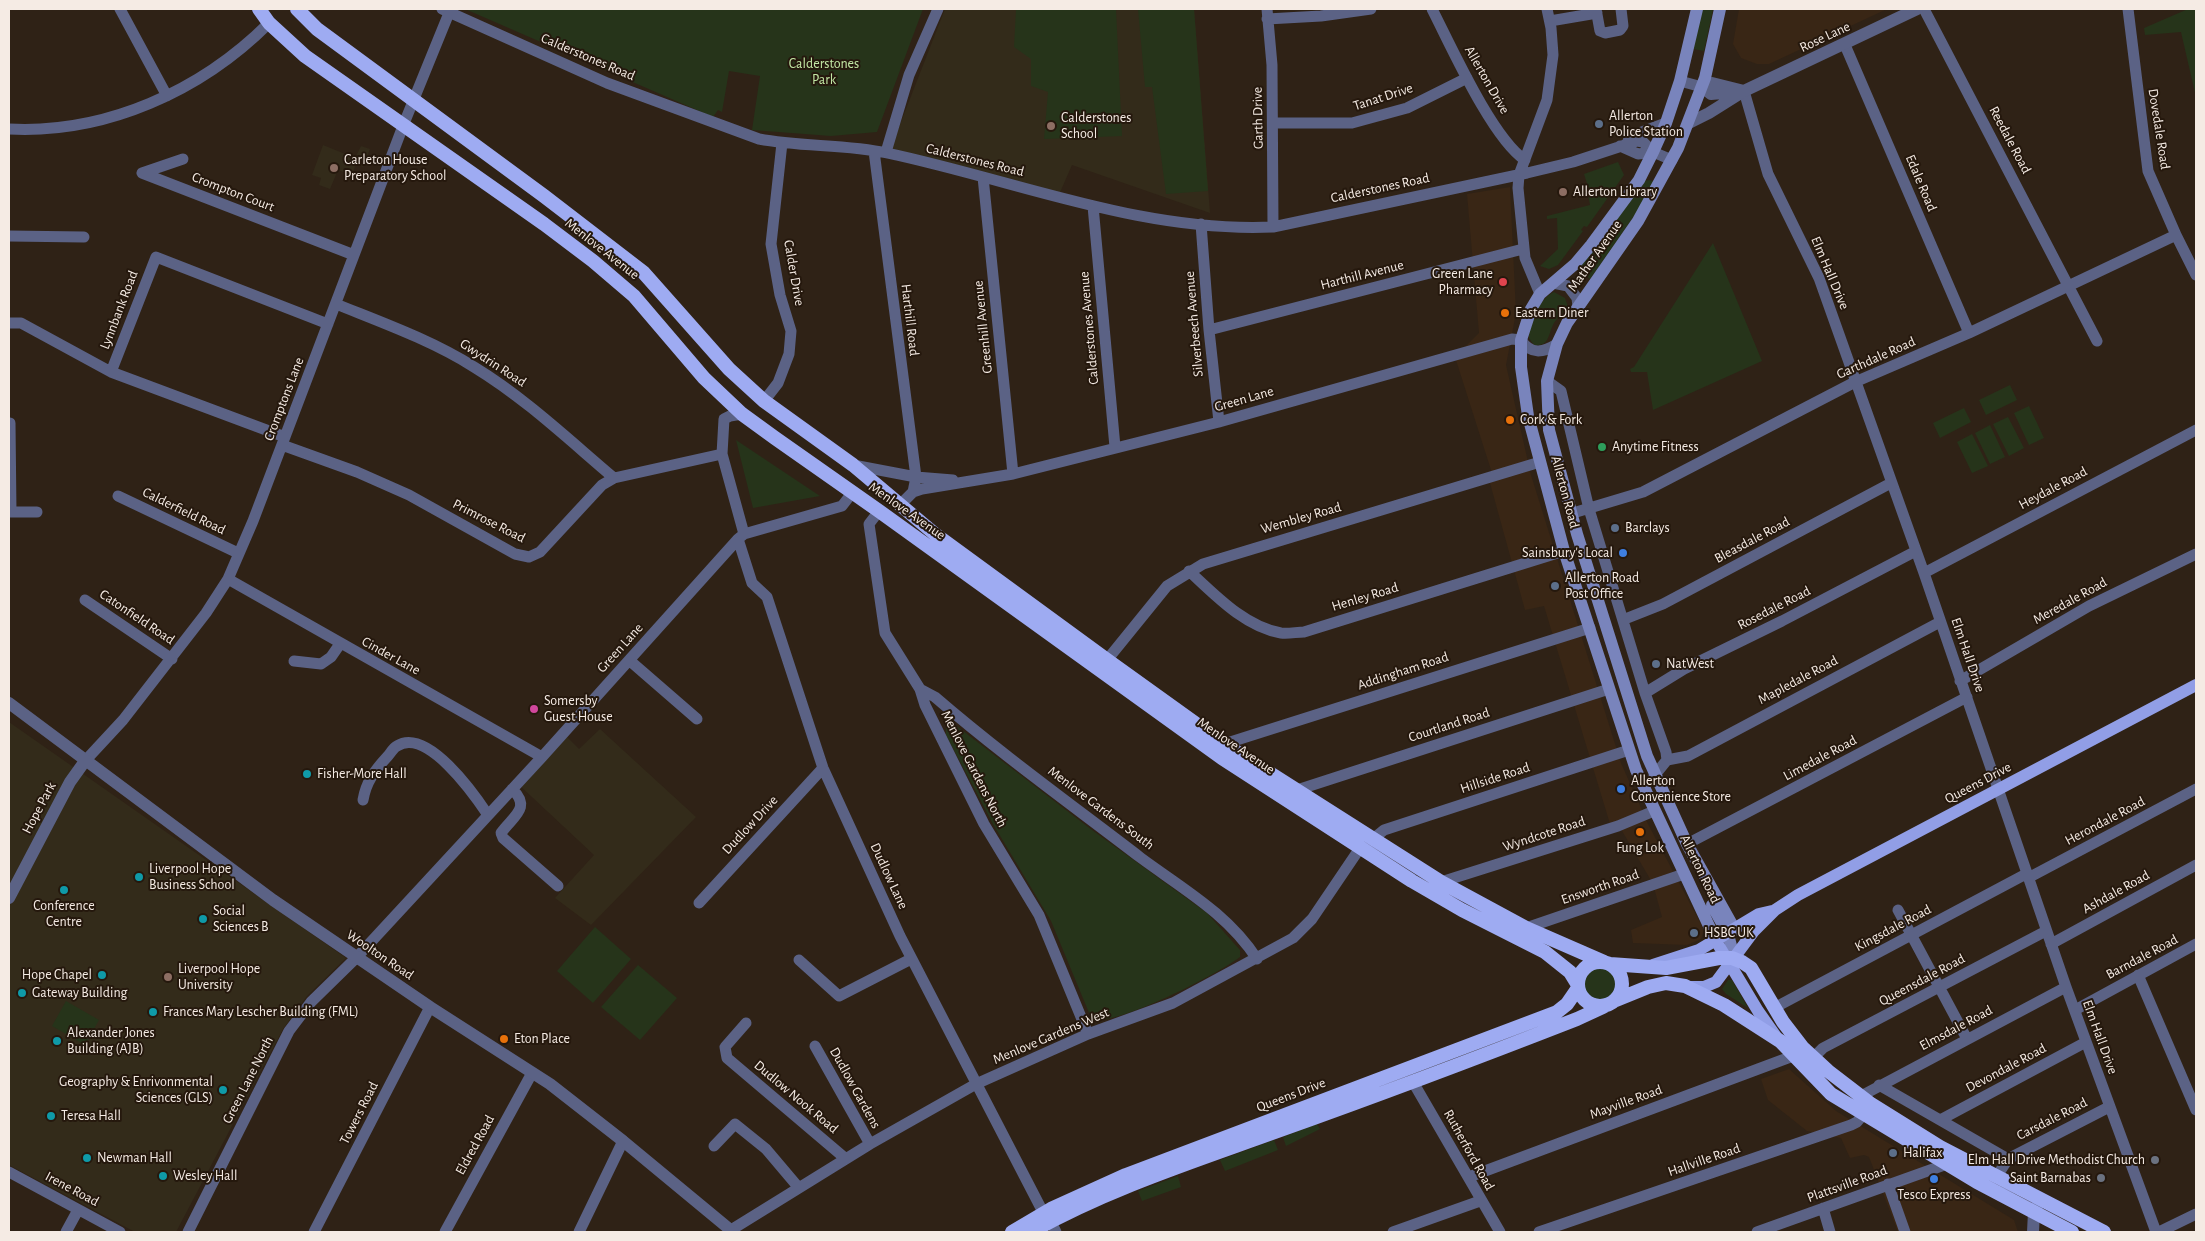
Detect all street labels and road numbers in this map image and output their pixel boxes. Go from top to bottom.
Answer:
street label: Rose Lane [1797,18,1853,56]
street label: Calderstones Road [538,30,638,84]
street label: Allerton Drive [1461,43,1513,117]
street label: Tanat Drive [1351,79,1415,115]
street label: Garth Drive [1249,87,1267,149]
street label: Dovedale Road [2144,87,2174,171]
street label: Reedale Road [1985,103,2035,177]
street label: Calderstones Road [924,140,1026,180]
street label: Edale Road [1902,152,1940,214]
street label: Crompton Court [189,169,277,215]
street label: Calderstones Road [1329,169,1431,207]
street label: Menlove Avenue [561,215,643,283]
street label: Mather Avenue [1564,217,1626,295]
street label: Elm Hall Drive [1807,234,1853,312]
street label: Calder Drive [780,239,808,307]
street label: Harthill Avenue [1319,257,1405,293]
street label: Lynnbank Road [96,268,142,352]
street label: Silverbeech Avenue [1181,270,1207,378]
street label: Calderstones Avenue [1076,271,1102,385]
street label: Greenhill Avenue [970,280,996,374]
street label: Harthill Road [897,283,923,357]
street label: Garthdale Road [1834,333,1918,383]
street label: Gwydrin Road [457,335,529,391]
street label: Cromptons Lane [260,355,308,443]
street label: Green Lane [1212,383,1276,415]
street label: Allerton Road [1547,454,1583,530]
street label: Heydale Road [2016,463,2090,513]
street label: Menlove Avenue [865,478,949,544]
street label: Calderfield Road [140,484,228,538]
street label: Primrose Road [450,496,528,546]
street label: Wembley Road [1259,499,1343,537]
street label: Bleasdale Road [1711,513,1793,567]
street label: Meredale Road [2030,574,2110,628]
street label: Henley Road [1330,579,1400,615]
street label: Rosedale Road [1735,582,1813,634]
street label: Catonfield Road [96,586,178,648]
street label: Elm Hall Drive [1947,615,1989,695]
street label: Green Lane [593,620,647,676]
street label: Cinder Lane [359,633,423,679]
street label: Addingham Road [1355,648,1451,694]
street label: Mapledale Road [1755,652,1841,708]
street label: Courtland Road [1406,704,1492,746]
street label: Menlove Gardens North [937,708,1011,830]
street label: Menlove Avenue [1194,714,1278,778]
street label: Limedale Road [1780,732,1860,784]
street label: Queens Drive [1942,758,2014,808]
street label: Hillside Road [1458,759,1532,797]
street label: Menlove Gardens South [1045,763,1157,853]
street label: Hope Park [18,779,60,837]
street label: Dudlow Drive [718,792,782,858]
street label: Herondale Road [2062,793,2148,849]
street label: Wyndcote Road [1501,813,1587,855]
street label: Allerton Road [1676,832,1724,906]
street label: Dudlow Lane [866,840,912,912]
street label: Ensworth Road [1559,866,1641,908]
street label: Ashdale Road [2079,867,2153,917]
street label: Kingsdale Road [1852,901,1934,955]
street label: Woolton Road [343,926,417,984]
street label: Barndale Road [2103,931,2181,983]
street label: Queensdale Road [1876,950,1968,1010]
street label: Elm Hall Drive [2079,998,2121,1076]
street label: Elmsdale Road [1917,1002,1995,1054]
street label: Menlove Gardens West [990,1004,1112,1068]
street label: Green Lane North [219,1034,277,1126]
street label: Devondale Road [1963,1040,2049,1096]
street label: Dudlow Gardens [826,1044,884,1132]
street label: Dudlow Nook Road [750,1057,842,1137]
street label: Queens Drive [1254,1074,1328,1116]
street label: Towers Road [336,1079,382,1147]
street label: Mayville Road [1587,1081,1665,1123]
street label: Carsdale Road [2014,1094,2090,1144]
street label: Rutherford Road [1440,1107,1498,1193]
street label: Eldred Road [452,1112,498,1178]
street label: Hallville Road [1666,1140,1742,1180]
street label: Plattsville Road [1805,1162,1889,1206]
street label: Irene Road [42,1168,102,1210]

